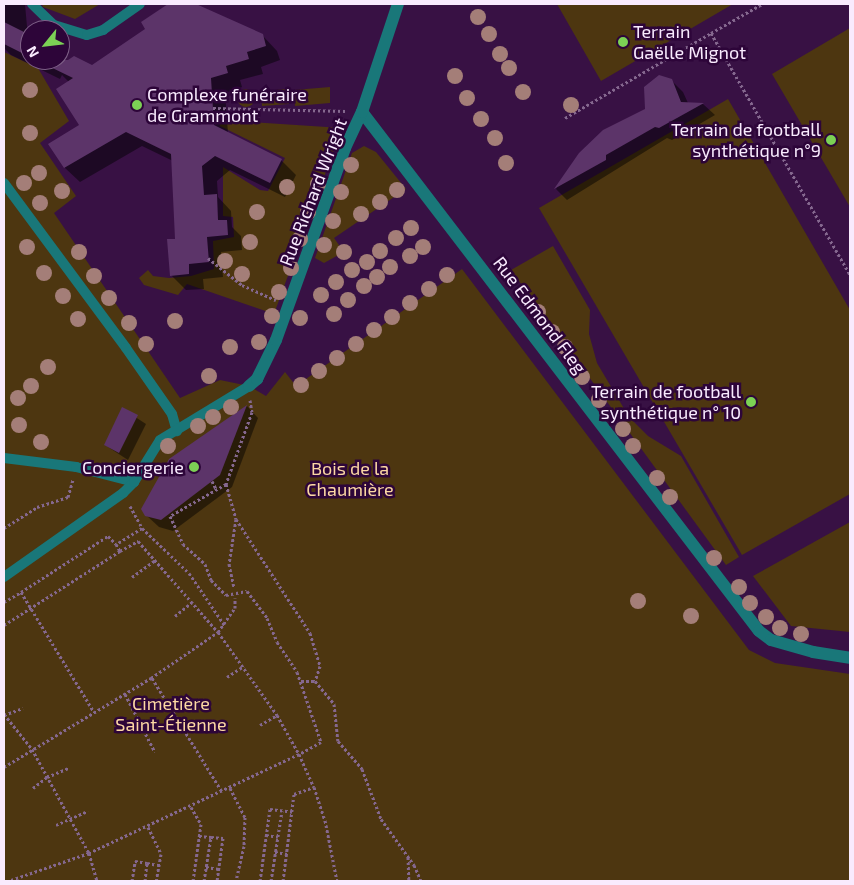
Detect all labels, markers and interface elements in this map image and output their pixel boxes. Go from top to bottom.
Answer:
north arrow [20,20,70,70]
place label: Terrain Gaëlle Mignot [633,21,746,64]
marker: Terrain Gaëlle Mignot [617,36,629,48]
text: N [22,43,42,61]
place label: Complexe funéraire de Grammont [147,84,307,126]
marker: Complexe funéraire de Grammont [131,99,143,111]
street label: Rue Richard Wright [275,115,351,269]
place label: Terrain de football synthétique n°9 [671,119,821,162]
marker: Terrain de football synthétique n°9 [825,134,837,146]
street label: Rue Edmond Fleg [489,252,591,378]
place label: Terrain de football synthétique n° 10 [591,381,741,424]
marker: Terrain de football synthétique n° 10 [745,396,757,408]
place label: Conciergerie [82,456,184,478]
park label: Bois de la Chaumière [306,458,394,500]
marker: Conciergerie [188,461,200,473]
park label: Cimetière Saint-Étienne [115,693,227,736]

